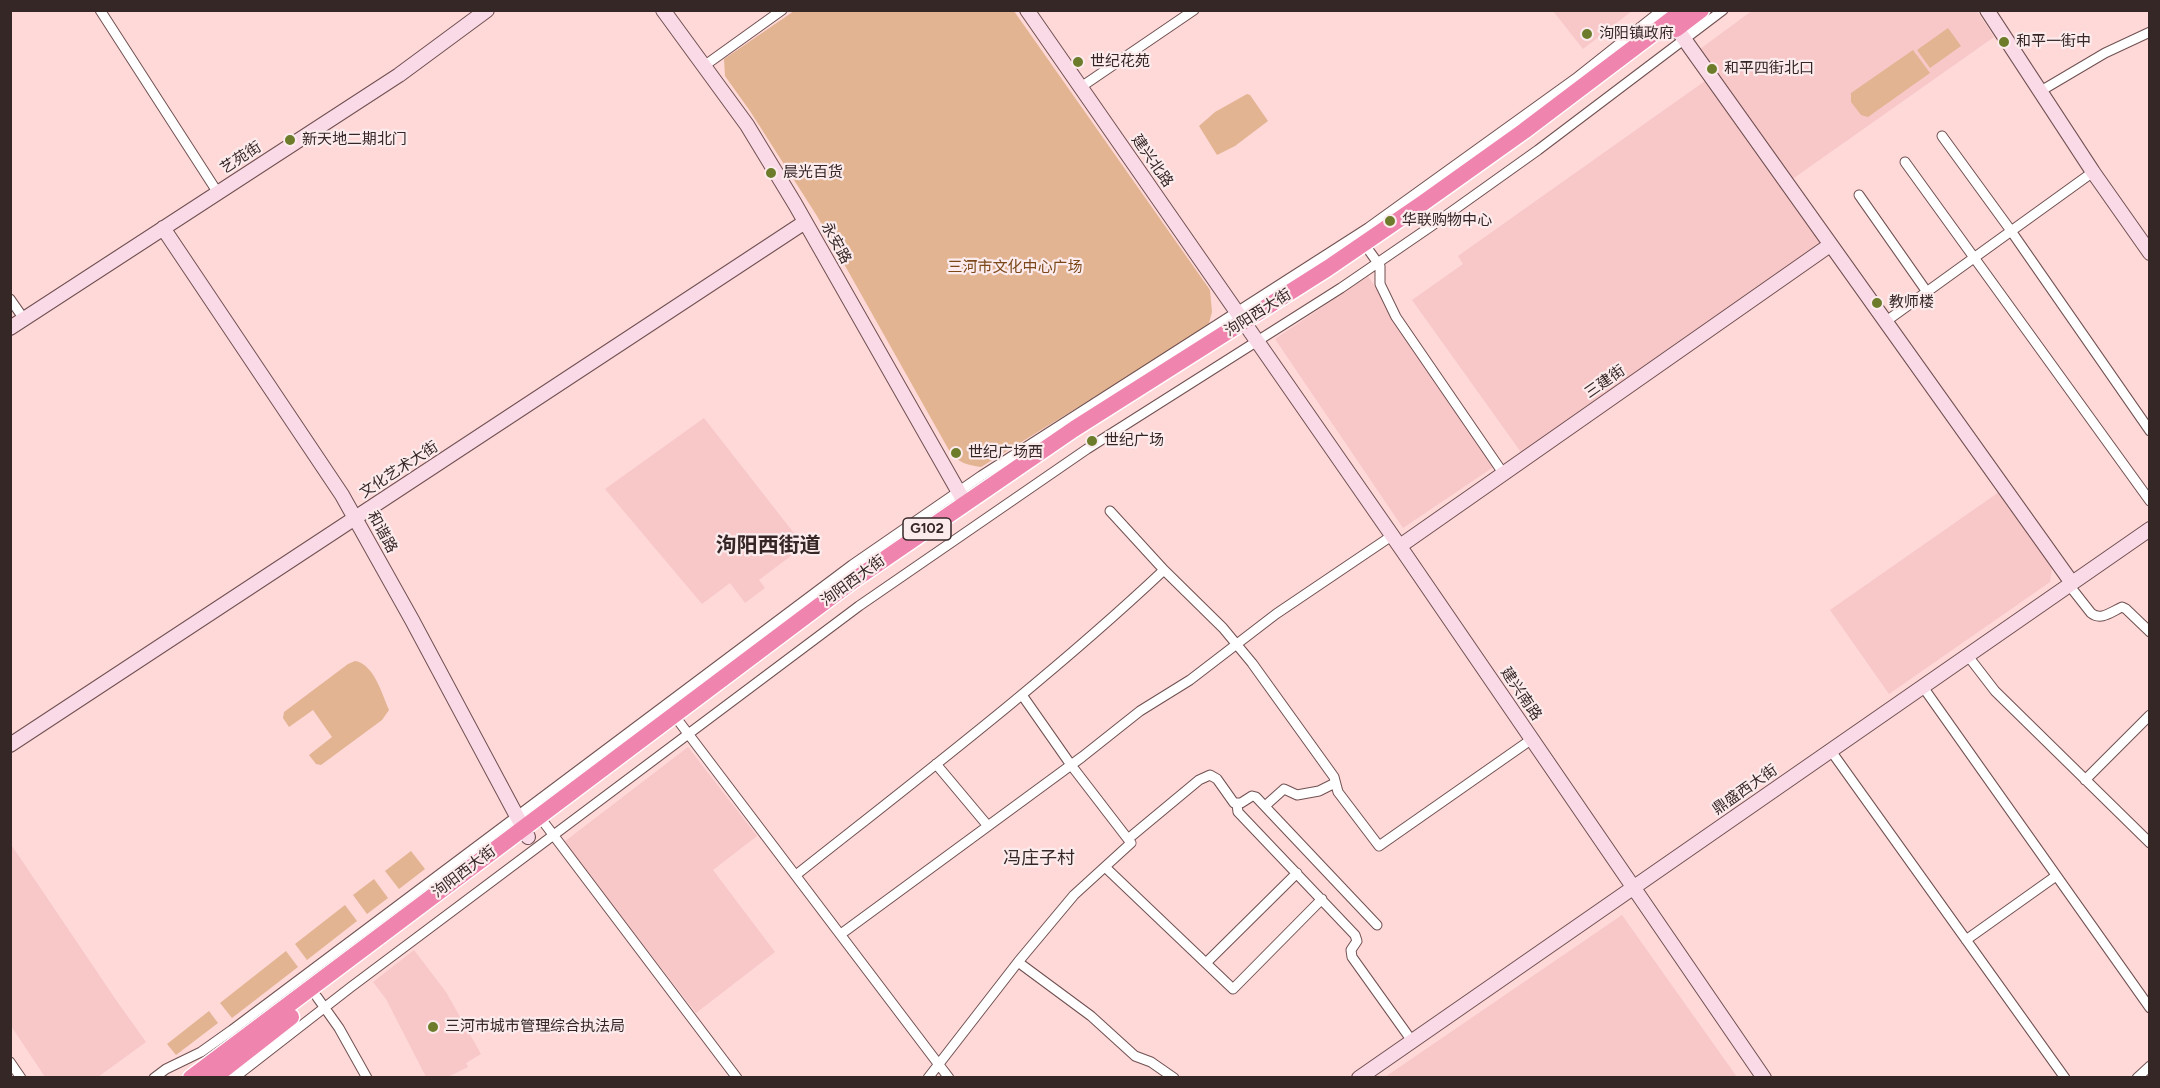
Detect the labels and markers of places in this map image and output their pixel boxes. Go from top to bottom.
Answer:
place label: 泃阳镇政府 [1599,25,1674,43]
marker: 泃阳镇政府 [1580,27,1594,41]
place label: 和平一街中 [2016,33,2091,51]
marker: 和平一街中 [1997,35,2011,49]
place label: 世纪花苑 [1090,53,1150,71]
marker: 世纪花苑 [1071,55,1085,69]
place label: 和平四街北口 [1724,60,1814,78]
marker: 和平四街北口 [1705,62,1719,76]
place label: 新天地二期北门 [302,131,407,149]
marker: 新天地二期北门 [283,133,297,147]
place label: 晨光百货 [783,164,843,182]
marker: 晨光百货 [764,166,778,180]
place label: 华联购物中心 [1402,212,1492,230]
marker: 华联购物中心 [1383,214,1397,228]
place label: 教师楼 [1889,294,1934,312]
marker: 教师楼 [1870,296,1884,310]
place label: 世纪广场 [1104,432,1164,450]
marker: 世纪广场 [1085,434,1099,448]
place label: 世纪广场西 [968,444,1043,462]
marker: 世纪广场西 [949,446,963,460]
place label: 三河市城市管理综合执法局 [445,1018,625,1036]
marker: 三河市城市管理综合执法局 [426,1020,440,1034]

